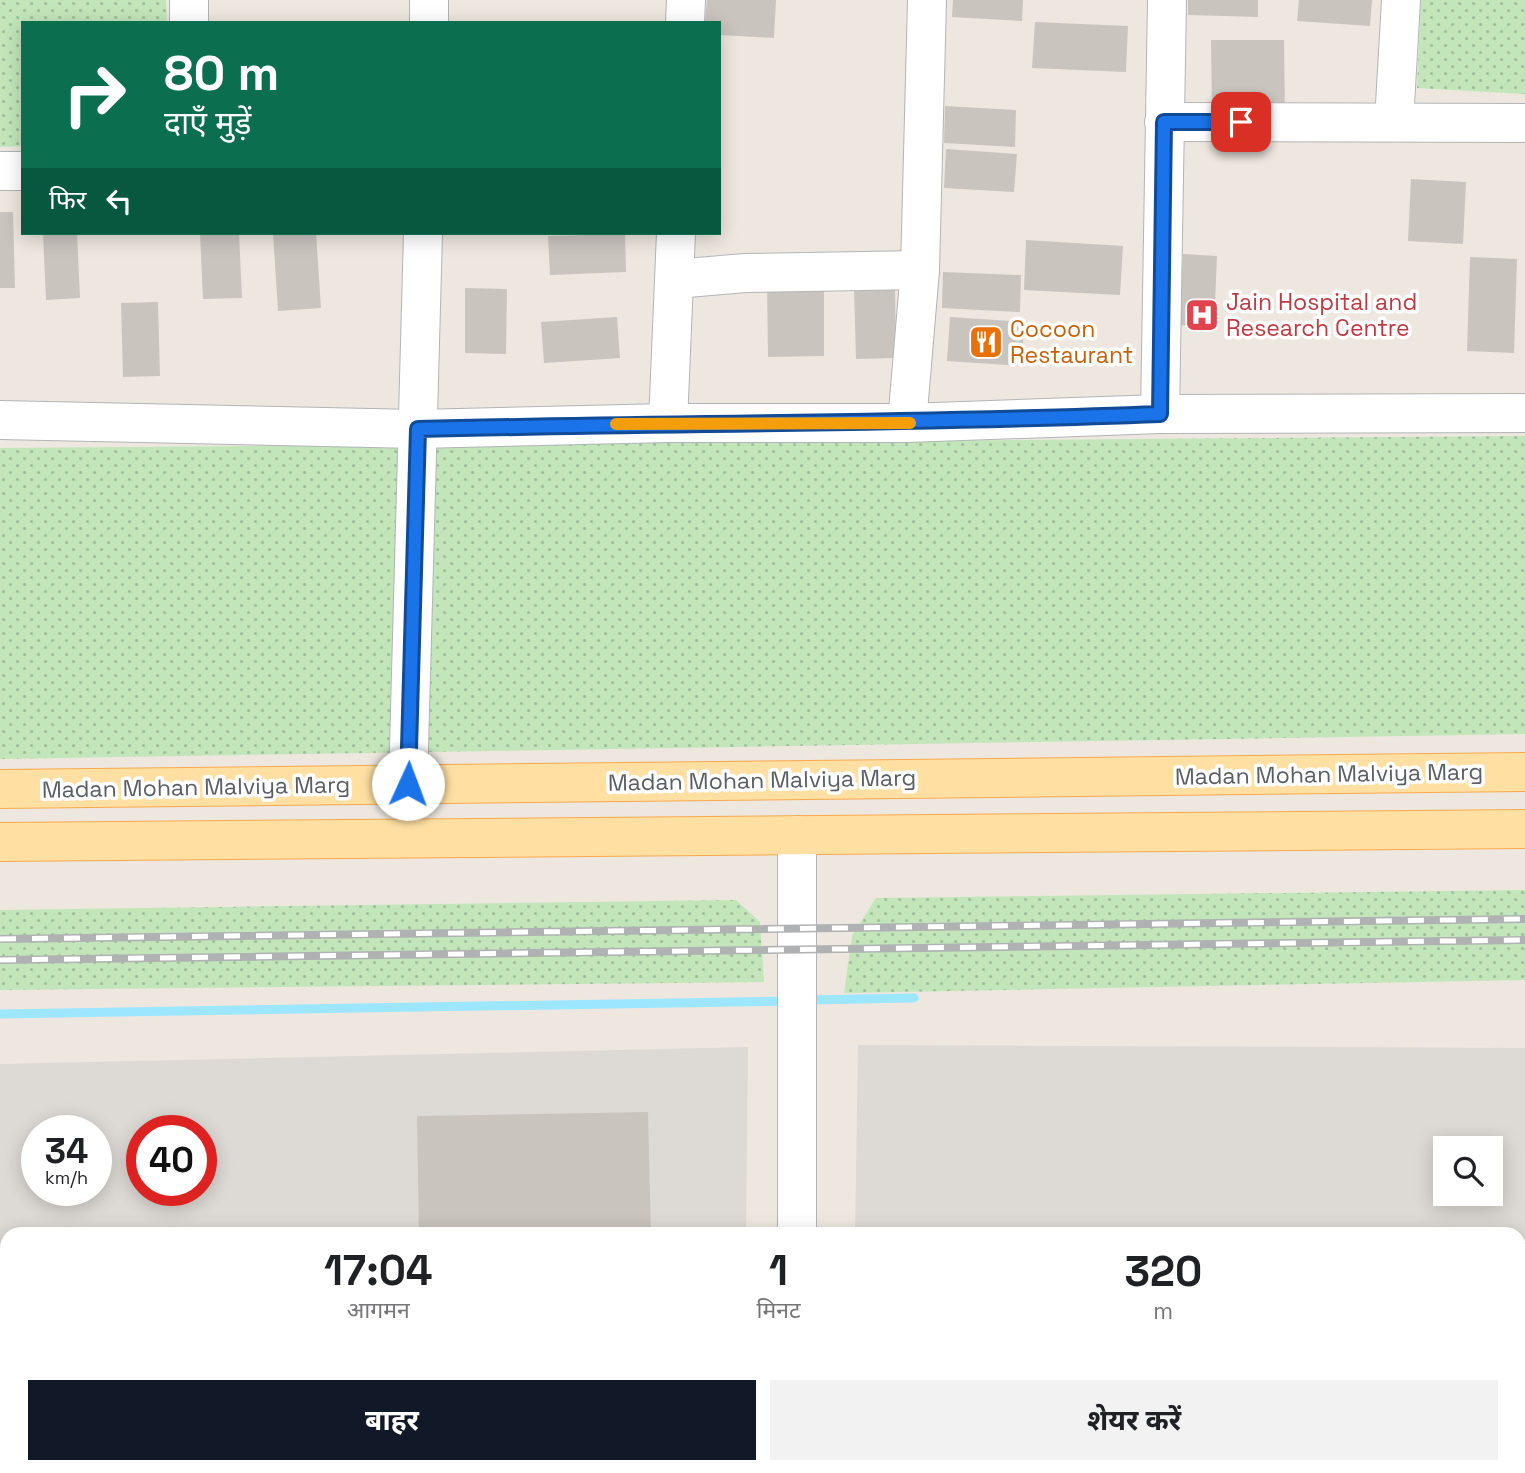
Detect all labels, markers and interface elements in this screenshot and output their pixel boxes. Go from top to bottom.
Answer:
text: 80 m [164,42,279,104]
icon: right [49,49,140,140]
pin [1211,92,1271,152]
text: दाएँ मुड़ें [164,103,251,143]
icon: arrive [1222,103,1260,141]
icon: left [100,182,138,220]
text: फिर [49,183,86,217]
place label: Jain Hospital and Research Centre [1226,287,1417,343]
hospital icon: Jain Hospital and Research Centre [1183,296,1221,334]
place label: Cocoon Restaurant [1010,314,1133,370]
restaurant icon: Cocoon Restaurant [967,323,1005,361]
position arrow [371,747,445,821]
street label: Madan Mohan Malviya Marg [1175,756,1483,792]
street label: Madan Mohan Malviya Marg [608,762,916,798]
street label: Madan Mohan Malviya Marg [42,769,350,805]
speed limit sign: 40 [126,1115,217,1206]
text: 34 [45,1129,88,1173]
map controls [1433,1136,1503,1206]
button: search [1433,1136,1503,1206]
text: km/h [45,1166,88,1189]
text: 17:04 [324,1244,433,1297]
text: 1 [769,1244,788,1297]
text: 320 [1124,1245,1202,1298]
text: आगमन [347,1295,410,1325]
text: मिनट [756,1295,801,1325]
text: m [1153,1296,1173,1326]
button: बाहर [28,1380,756,1460]
button: शेयर करें [770,1380,1498,1460]

